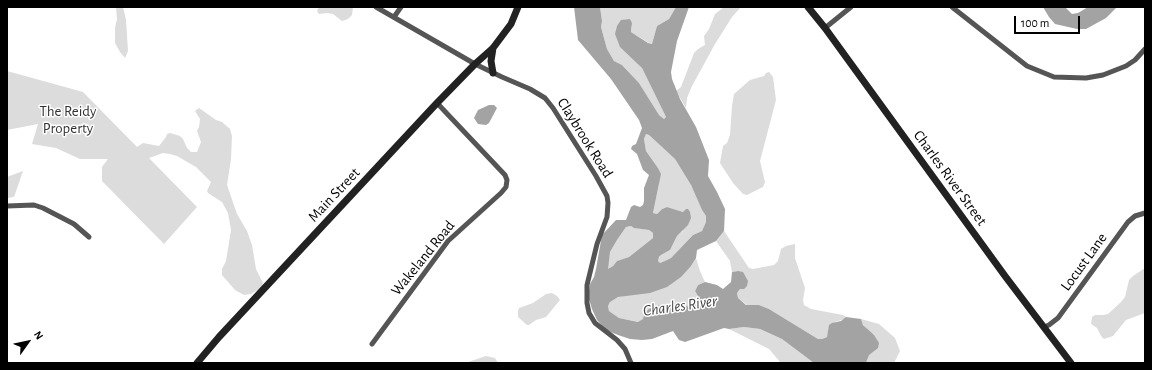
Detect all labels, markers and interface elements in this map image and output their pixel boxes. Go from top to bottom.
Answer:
scale bar [1016,8,1082,34]
text: 100 m [1021,17,1049,29]
street label: Claybrook Road [553,95,617,181]
park label: The Reidy Property [40,102,96,137]
street label: Charles River Street [909,127,991,229]
street label: Main Street [304,164,364,226]
street label: Wakeland Road [387,217,459,299]
street label: Locust Lane [1057,229,1111,295]
water label: Charles River [642,291,718,321]
north arrow [8,322,48,362]
text: N [32,329,45,341]

